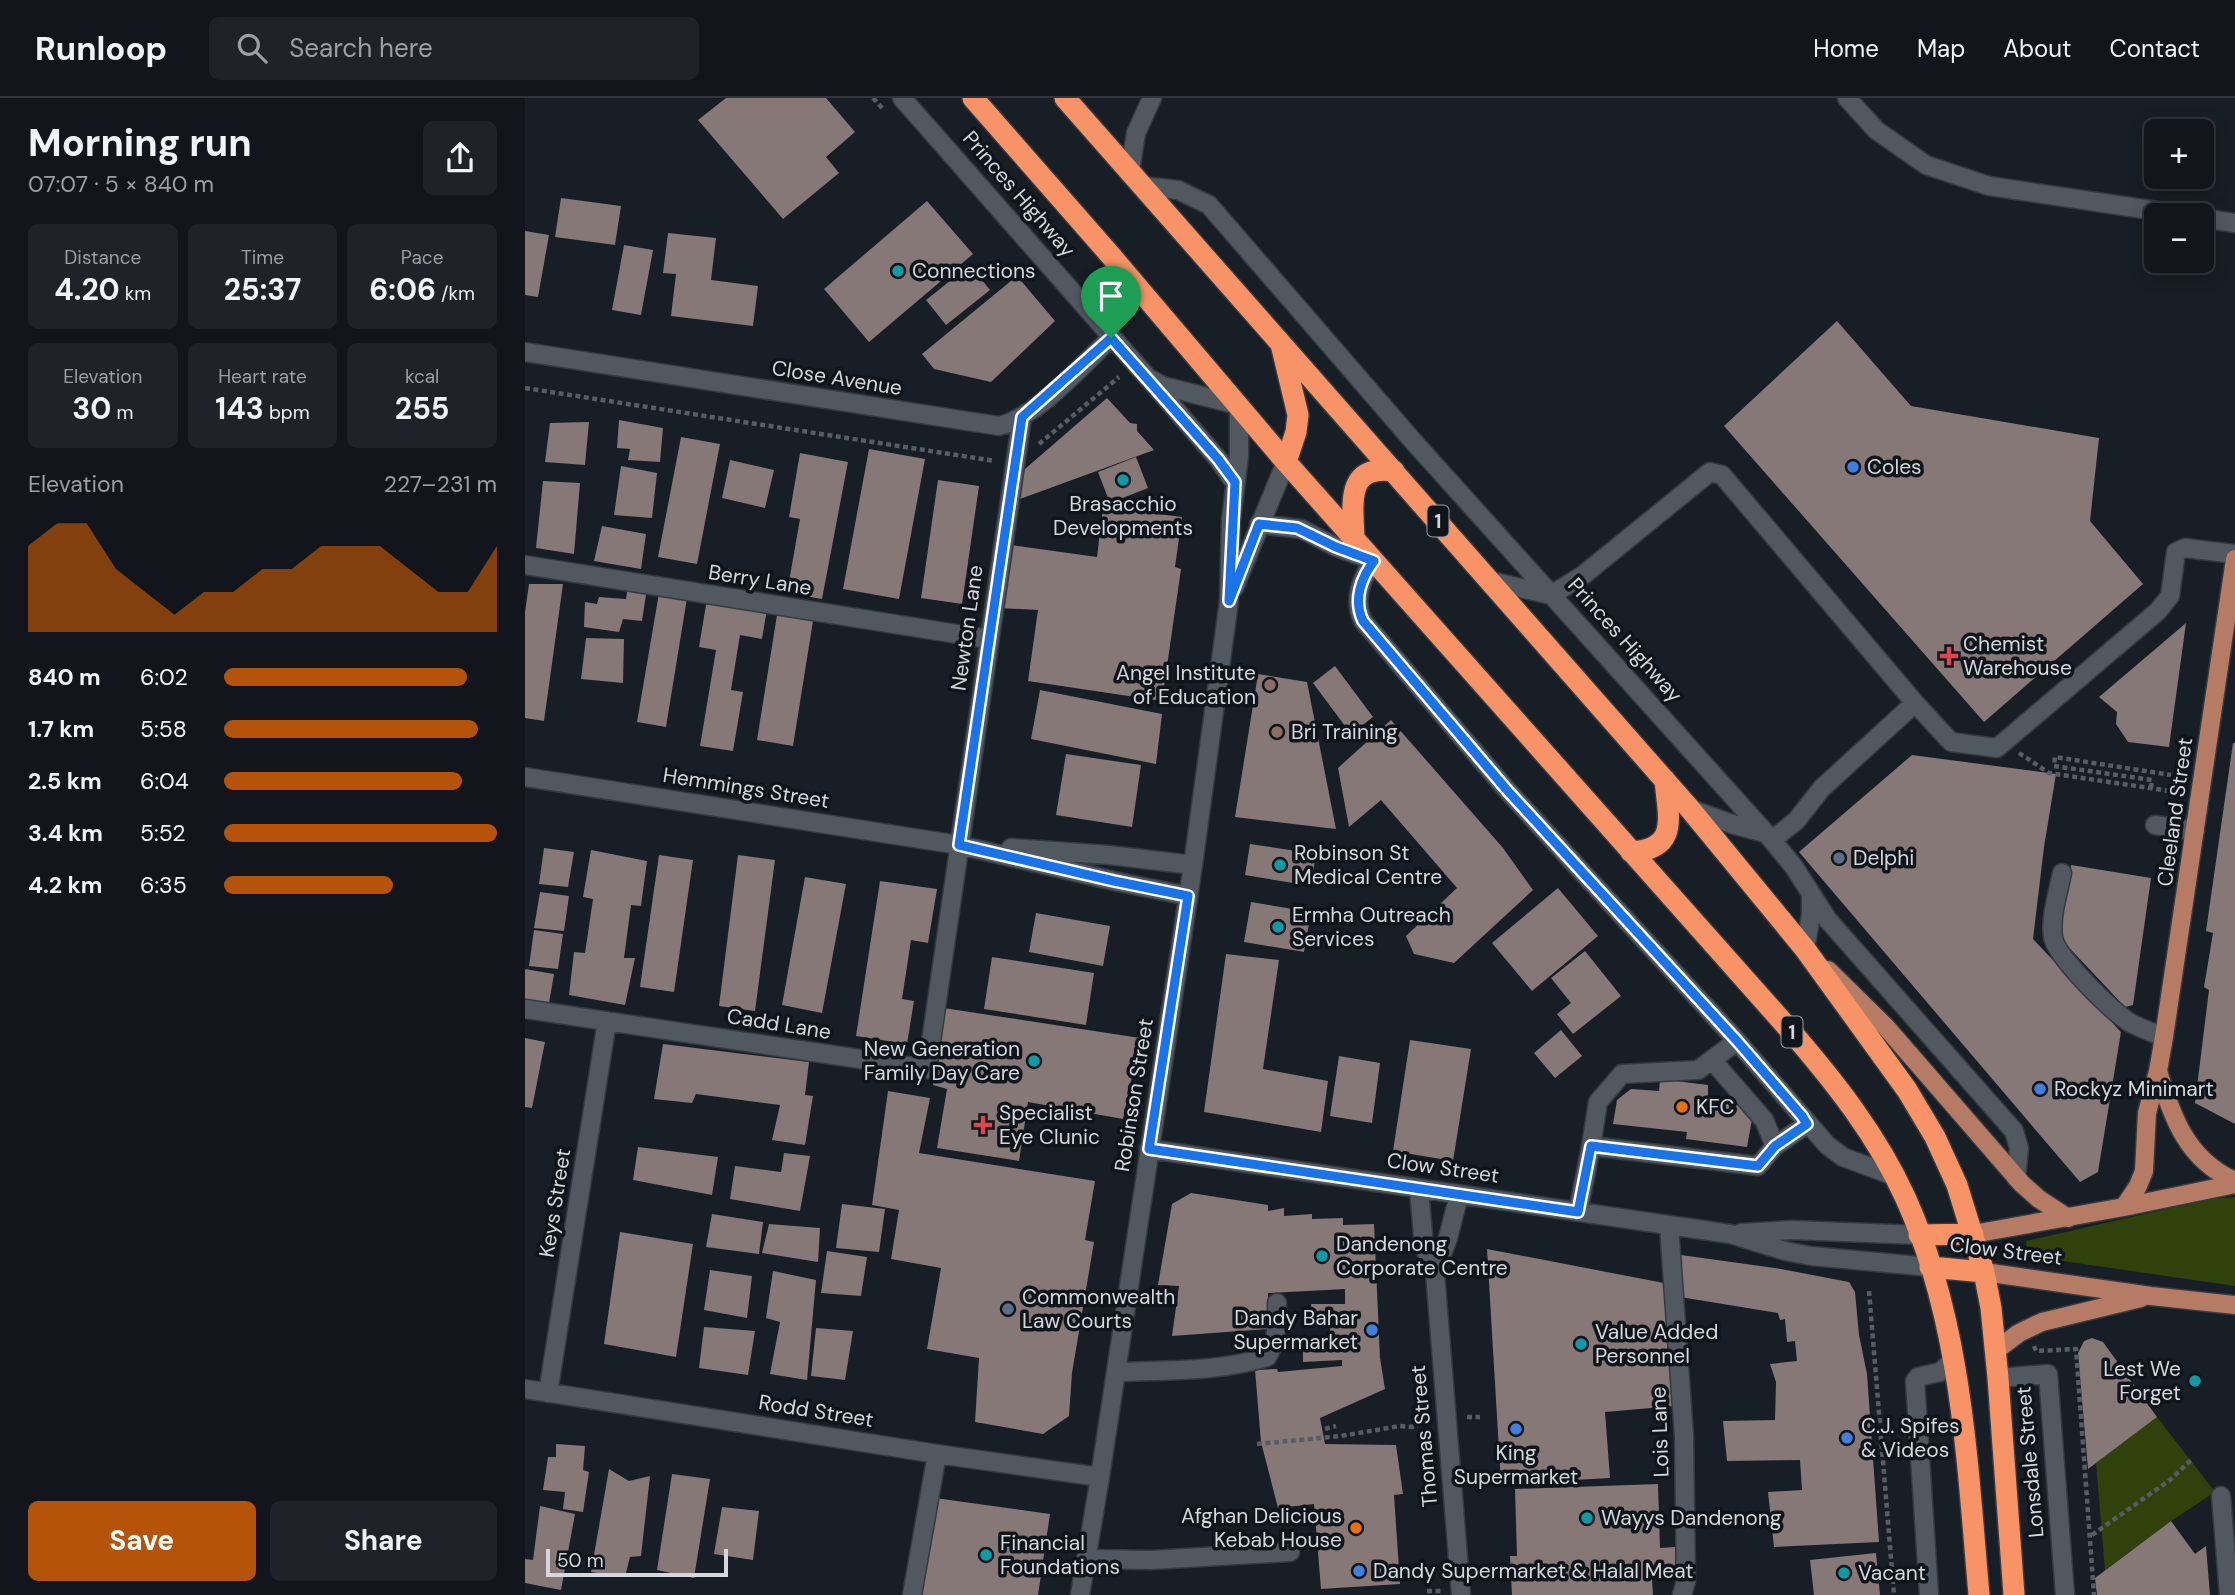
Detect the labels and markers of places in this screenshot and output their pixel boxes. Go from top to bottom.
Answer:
place label: Connections [912,257,1036,285]
marker: Connections [890,263,906,279]
pin [1081,266,1141,338]
place label: Coles [1867,453,1922,481]
marker: Coles [1845,459,1861,475]
marker: Brasacchio Developments [1115,472,1131,488]
place label: Brasacchio Developments [1053,490,1193,542]
place label: Chemist Warehouse [1963,630,2072,682]
marker: Chemist Warehouse [1941,648,1957,664]
place label: Angel Institute of Education [1116,659,1256,711]
marker: Angel Institute of Education [1262,677,1278,693]
place label: Bri Training [1291,718,1398,746]
marker: Bri Training [1269,724,1285,740]
place label: Robinson St Medical Centre [1294,839,1442,891]
place label: Delphi [1853,844,1914,872]
marker: Delphi [1831,850,1847,866]
marker: Robinson St Medical Centre [1272,857,1288,873]
place label: Ermha Outreach Services [1292,901,1451,953]
marker: Ermha Outreach Services [1270,919,1286,935]
place label: New Generation Family Day Care [864,1035,1020,1087]
marker: New Generation Family Day Care [1026,1053,1042,1069]
place label: Rockyz Minimart [2054,1075,2214,1103]
marker: Rockyz Minimart [2032,1081,2048,1097]
place label: KFC [1696,1093,1735,1121]
place label: Specialist Eye Clunic [999,1099,1100,1151]
marker: KFC [1674,1099,1690,1115]
marker: Specialist Eye Clunic [973,1115,993,1135]
place label: Dandenong Corporate Centre [1336,1230,1508,1282]
marker: Dandenong Corporate Centre [1314,1248,1330,1264]
place label: Commonwealth Law Courts [1022,1283,1175,1335]
marker: Commonwealth Law Courts [1000,1301,1016,1317]
place label: Dandy Bahar Supermarket [1233,1304,1358,1356]
place label: Value Added Personnel [1595,1318,1718,1370]
marker: Dandy Bahar Supermarket [1364,1322,1380,1338]
marker: Value Added Personnel [1573,1336,1589,1352]
place label: Lest We Forget [2103,1355,2181,1407]
marker: Lest We Forget [2187,1373,2203,1389]
place label: C.J. Spifes & Videos [1861,1412,1960,1464]
marker: King Supermarket [1508,1421,1524,1437]
marker: C.J. Spifes & Videos [1839,1430,1855,1446]
place label: King Supermarket [1454,1439,1578,1491]
place label: Afghan Delicious Kebab House [1181,1502,1342,1554]
place label: Wayys Dandenong [1601,1504,1782,1532]
marker: Wayys Dandenong [1579,1510,1595,1526]
marker: Afghan Delicious Kebab House [1348,1520,1364,1536]
place label: Financial Foundations [1000,1529,1120,1581]
marker: Financial Foundations [978,1547,994,1563]
place label: Dandy Supermarket & Halal Meat [1373,1557,1694,1585]
place label: Vacant [1858,1559,1926,1587]
marker: Dandy Supermarket & Halal Meat [1351,1563,1367,1579]
marker: Vacant [1836,1565,1852,1581]

